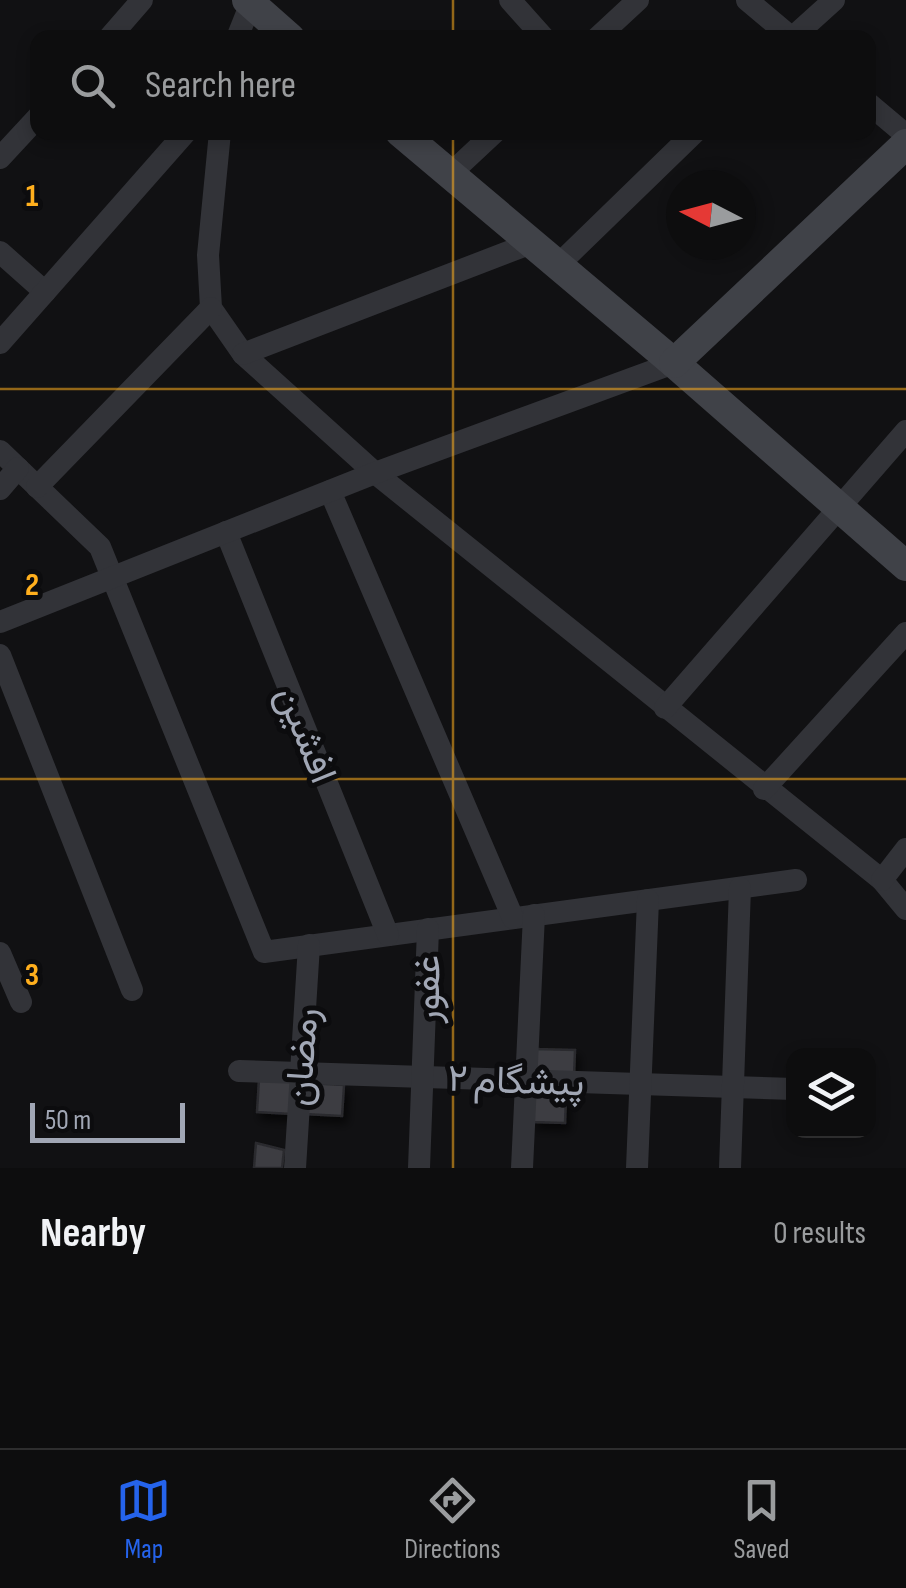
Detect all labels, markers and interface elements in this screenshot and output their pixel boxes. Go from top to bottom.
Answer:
search box [30,30,876,140]
icon: search [65,58,120,113]
text: Search here [145,63,296,108]
north arrow [666,170,756,260]
text: 1 [26,177,39,216]
text: 2 [25,566,39,605]
street label: افشین [266,679,345,790]
street label: غفور [404,954,451,1025]
text: 3 [25,956,39,995]
street label: رمضان [277,1006,328,1108]
map controls [786,1048,876,1138]
button: layers [786,1048,876,1138]
street label: پیشگام ۲ [447,1057,585,1108]
scale bar [30,1098,185,1142]
text: 50 m [45,1104,91,1137]
text: Nearby [40,1208,146,1259]
text: 0 results [773,1214,866,1253]
tab: Map [116,1473,171,1566]
tab: Directions [404,1473,501,1566]
tab: Saved [733,1473,790,1566]

